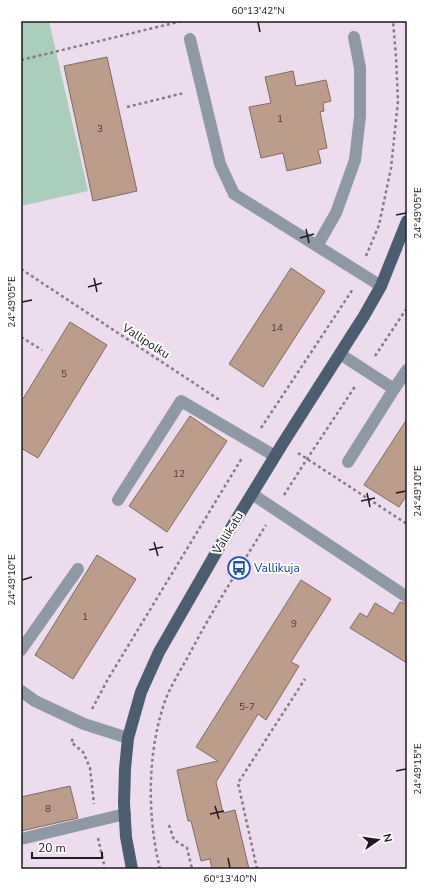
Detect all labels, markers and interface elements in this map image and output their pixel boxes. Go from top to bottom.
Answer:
text: 60°13'42"N [231,4,285,18]
house number: 1 [277,112,283,126]
house number: 3 [97,122,103,136]
text: 24°49'05"E [411,187,425,239]
text: 24°49'05"E [5,276,19,328]
street label: Vallipolku [118,319,173,362]
house number: 14 [271,321,283,335]
house number: 5 [61,367,67,381]
text: 24°49'10"E [411,465,425,517]
house number: 12 [173,467,185,481]
street label: Vallikatu [209,509,247,558]
text: 24°49'10"E [5,554,19,606]
bus stop icon: Vallikuja [226,555,252,581]
place label: Vallikuja [253,560,300,576]
house number: 1 [82,610,88,624]
house number: 9 [291,617,297,631]
house number: 5-7 [239,700,255,714]
text: 24°49'15"E [411,743,425,795]
house number: 8 [45,802,51,816]
north arrow [358,820,398,860]
text: N [379,832,395,844]
scale bar [32,834,102,860]
text: 20 m [38,840,66,856]
text: 60°13'40"N [203,872,257,886]

